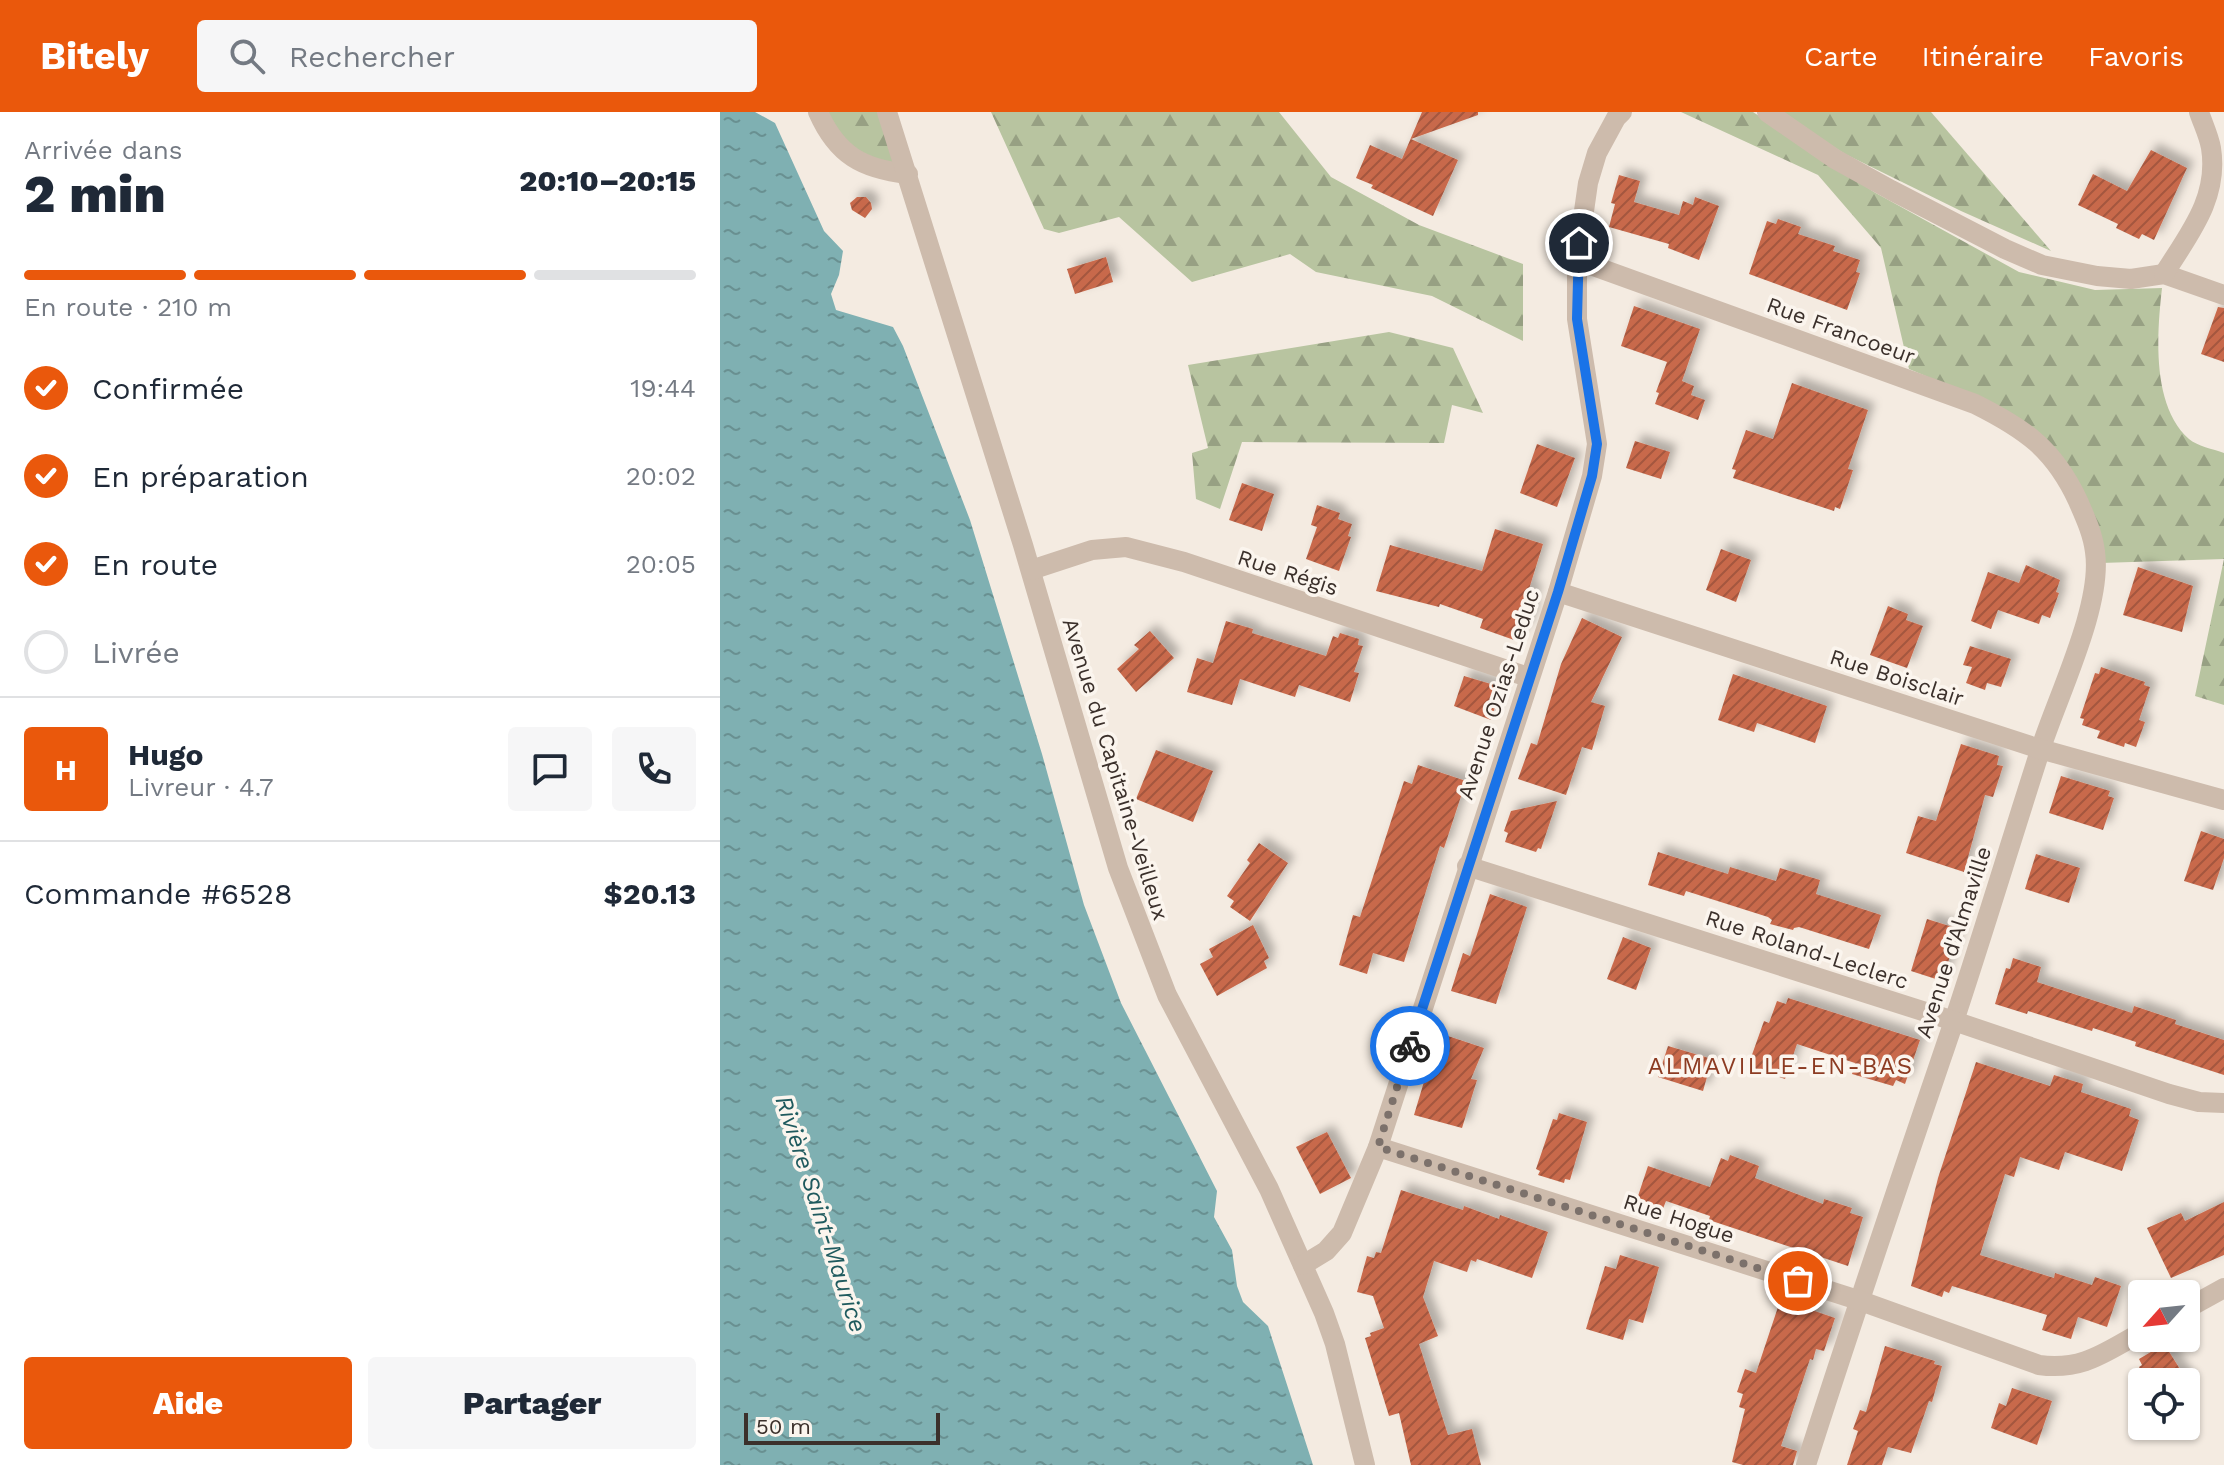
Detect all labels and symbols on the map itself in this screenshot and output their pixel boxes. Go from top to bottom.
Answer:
pin [1545,209,1613,277]
street label: Rue Francoeur [1763,292,1919,369]
street label: Rue Régis [1234,544,1341,600]
street label: Avenue Ozias-Leduc [1453,586,1544,802]
street label: Avenue du Capitaine-Veilleux [1058,615,1173,923]
street label: Rue Boisclair [1827,644,1967,711]
street label: Avenue d'Almaville [1911,843,1996,1041]
street label: Rue Roland-Leclerc [1702,905,1911,994]
courier [1370,1006,1450,1086]
district label: ALMAVILLE-EN-BAS [1648,1052,1914,1080]
water label: Rivière Saint-Maurice [770,1092,872,1336]
street label: Rue Hogue [1620,1189,1738,1248]
pin [1764,1247,1832,1315]
north arrow [2128,1280,2200,1352]
scale bar [744,1409,940,1445]

